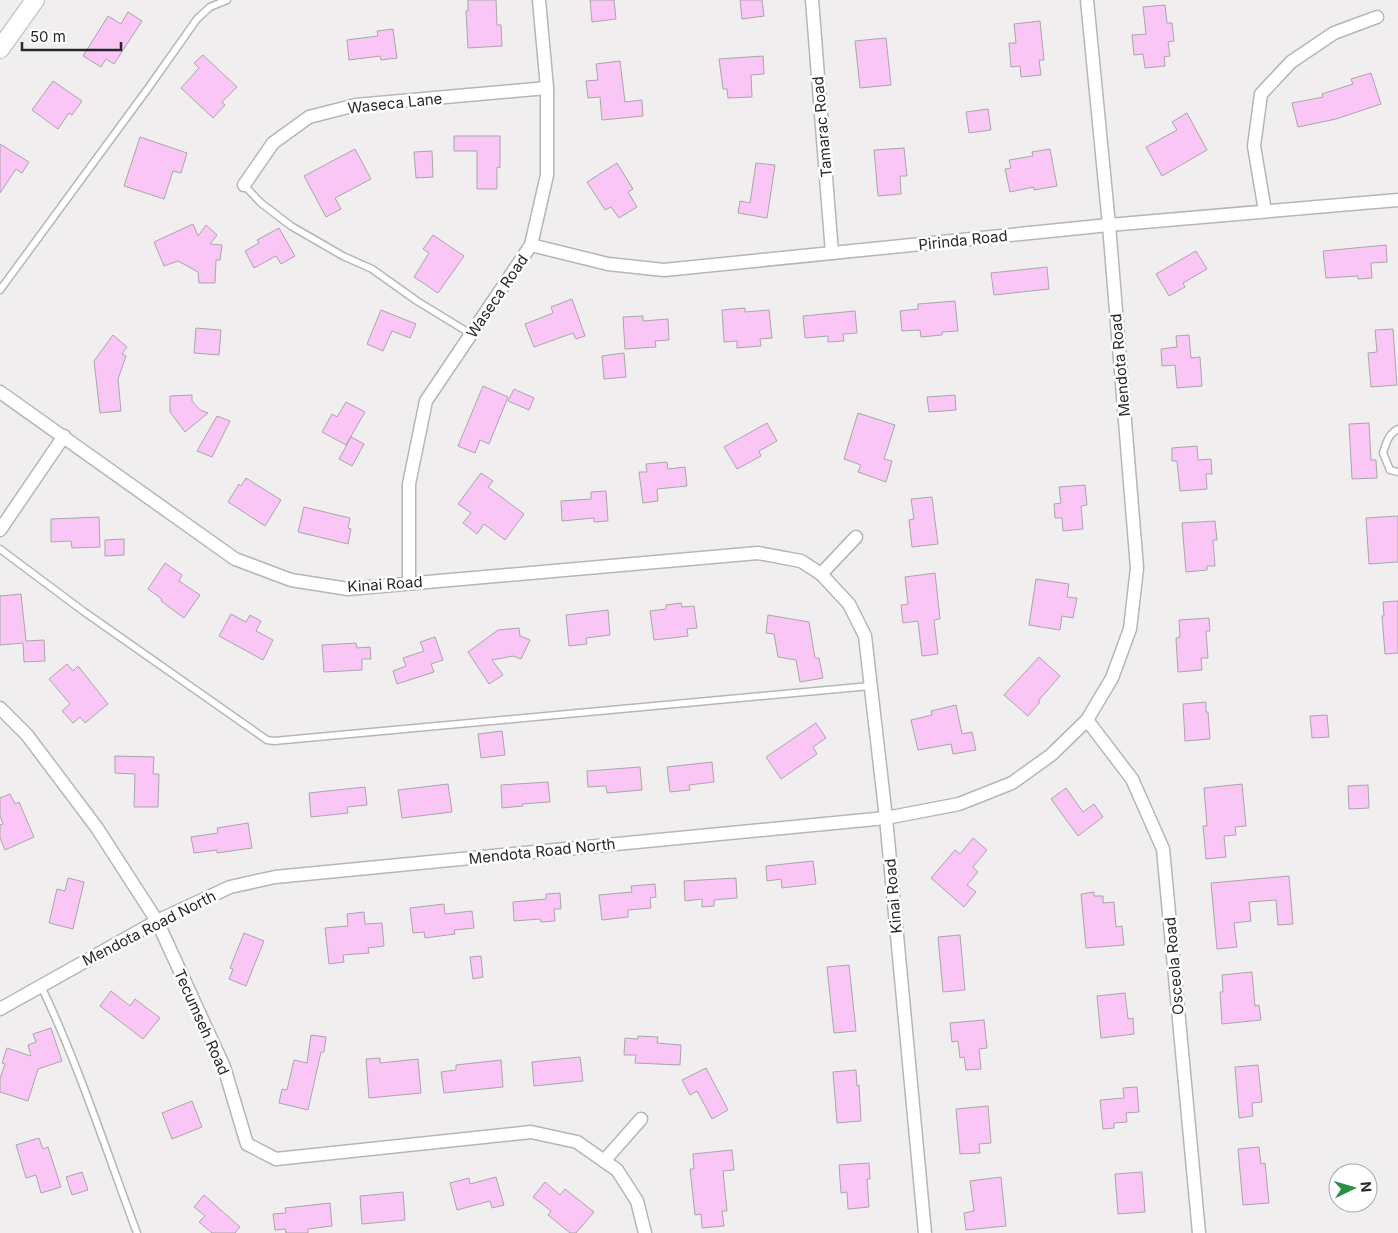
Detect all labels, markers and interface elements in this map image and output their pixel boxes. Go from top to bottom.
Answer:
scale bar [22,20,121,52]
text: 50 m [30,27,66,46]
street label: Tamarac Road [808,76,836,178]
street label: Waseca Lane [347,89,443,117]
street label: Pirinda Road [917,226,1009,254]
street label: Waseca Road [462,251,532,341]
street label: Mendota Road [1106,313,1134,417]
street label: Kinai Road [347,572,423,596]
street label: Mendota Road North [468,834,616,868]
street label: Kinai Road [880,858,906,934]
street label: Mendota Road North [79,886,219,970]
street label: Osceola Road [1160,916,1188,1016]
street label: Tecumseh Road [170,966,234,1078]
north arrow [1328,1163,1378,1213]
text: N [1358,1181,1375,1193]

